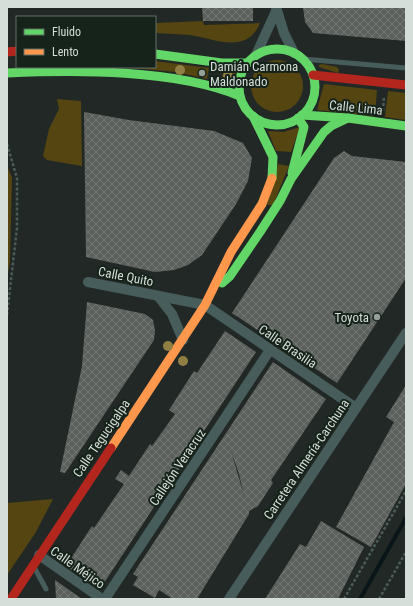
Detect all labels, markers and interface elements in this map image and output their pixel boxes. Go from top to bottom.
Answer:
legend [16,16,156,68]
text: Fluido [52,25,81,39]
text: Lento [52,45,79,59]
place label: Damián Carmona Maldonado [210,59,298,89]
marker: Damián Carmona Maldonado [197,68,207,78]
street label: Calle Lima [328,97,383,118]
street label: Calle Quito [97,264,155,289]
place label: Toyota [335,310,369,325]
marker: Toyota [372,312,382,322]
street label: Calle Brasilia [256,322,320,371]
street label: Carretera Almería-Carchuna [261,396,352,522]
street label: Calle Tegucigalpa [70,397,133,480]
street label: Callejón Veracruz [146,426,209,509]
street label: Calle Méjico [48,543,108,592]

